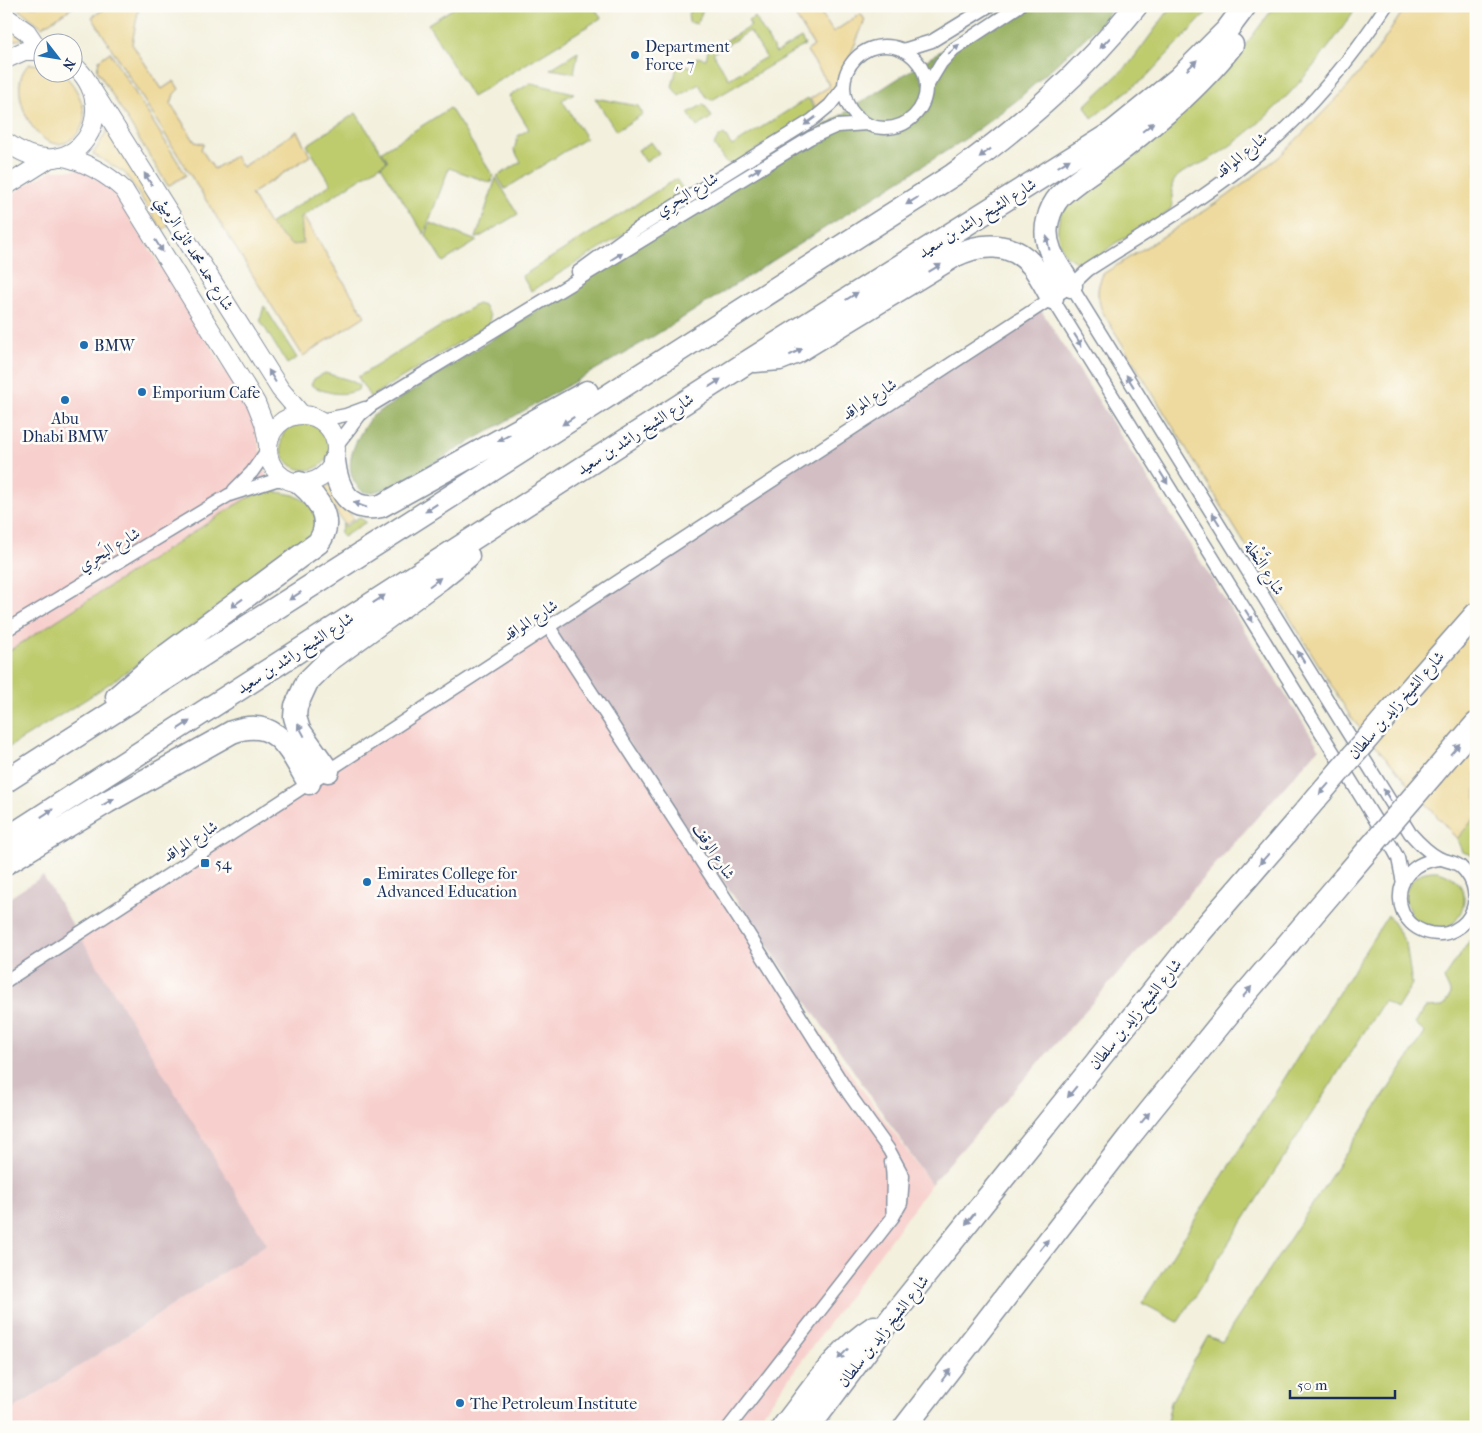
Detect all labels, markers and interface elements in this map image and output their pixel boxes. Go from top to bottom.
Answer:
north arrow [32,32,82,82]
place label: Department Force 7 [645,37,730,74]
one-way arrow [1099,37,1111,49]
one-way arrow [948,44,961,55]
marker: Department Force 7 [629,49,641,61]
text: N [58,56,79,74]
one-way arrow [1186,59,1198,71]
one-way arrow [803,116,817,126]
one-way arrow [1141,122,1154,133]
street label: شارع المواقد [1211,128,1273,185]
one-way arrow [979,147,992,158]
one-way arrow [1057,159,1070,168]
street label: شارع البَحرِي [652,166,723,223]
one-way arrow [749,167,762,176]
one-way arrow [144,173,153,186]
street label: شارع الشيخ راشد بن سعيد [914,174,1042,266]
street label: شارع حمد محمد ثاني الرميثي [147,192,238,317]
one-way arrow [905,197,918,206]
one-way arrow [1044,236,1052,251]
one-way arrow [154,240,163,253]
one-way arrow [610,252,623,261]
one-way arrow [929,263,942,272]
one-way arrow [845,292,859,301]
one-way arrow [1073,333,1083,346]
place label: BMW [94,336,136,355]
marker: BMW [78,339,90,351]
one-way arrow [789,348,803,356]
one-way arrow [268,370,277,383]
street label: شارع المواقد [838,374,902,427]
one-way arrow [1125,375,1134,388]
one-way arrow [708,378,721,388]
place label: Emporium Cafe [152,383,260,402]
marker: Emporium Cafe [136,386,148,398]
street label: شارع الشيخ راشد بن سعيد [573,389,700,483]
marker: Abu Dhabi BMW [59,394,71,406]
place label: Abu Dhabi BMW [22,409,109,446]
one-way arrow [562,416,575,425]
one-way arrow [497,434,511,442]
one-way arrow [1159,471,1168,484]
one-way arrow [352,501,367,509]
one-way arrow [425,504,438,513]
one-way arrow [1211,513,1220,526]
street label: شارع البَحرِي [74,521,145,578]
street label: شارع النَّخْلة [1237,535,1292,600]
one-way arrow [428,577,441,588]
one-way arrow [288,591,301,601]
one-way arrow [372,594,386,603]
street label: شارع المواقد [499,595,563,648]
one-way arrow [230,598,244,608]
street label: شارع الشيخ راشد بن سعيد [233,608,360,702]
one-way arrow [1245,609,1254,623]
street label: شارع الشيخ زايد بن سلطان [1344,647,1452,766]
one-way arrow [1297,651,1306,664]
one-way arrow [177,720,190,729]
one-way arrow [297,723,305,738]
one-way arrow [1449,743,1460,756]
one-way arrow [1318,782,1330,794]
one-way arrow [1382,789,1392,802]
one-way arrow [102,797,115,806]
one-way arrow [41,808,54,818]
street label: شارع المواقد [159,816,223,869]
street label: شارع الوقف [685,819,739,885]
one-way arrow [1258,852,1270,864]
place label: 54 [215,854,232,873]
marker: 54 [199,857,211,869]
place label: Emirates College for Advanced Education [376,864,518,901]
marker: Emirates College for Advanced Education [361,876,373,888]
street label: شارع الشيخ زايد بن سلطان [1084,955,1189,1076]
one-way arrow [1242,986,1253,999]
one-way arrow [1066,1085,1077,1098]
one-way arrow [1139,1111,1150,1124]
one-way arrow [965,1212,976,1225]
one-way arrow [1039,1239,1050,1252]
street label: شارع الشيخ زايد بن سلطان [833,1271,937,1394]
one-way arrow [837,1347,849,1359]
scale bar [1290,1368,1394,1400]
one-way arrow [940,1369,951,1382]
text: 50 m [1297,1376,1328,1394]
place label: The Petroleum Institute [470,1394,637,1413]
marker: The Petroleum Institute [454,1397,466,1409]

